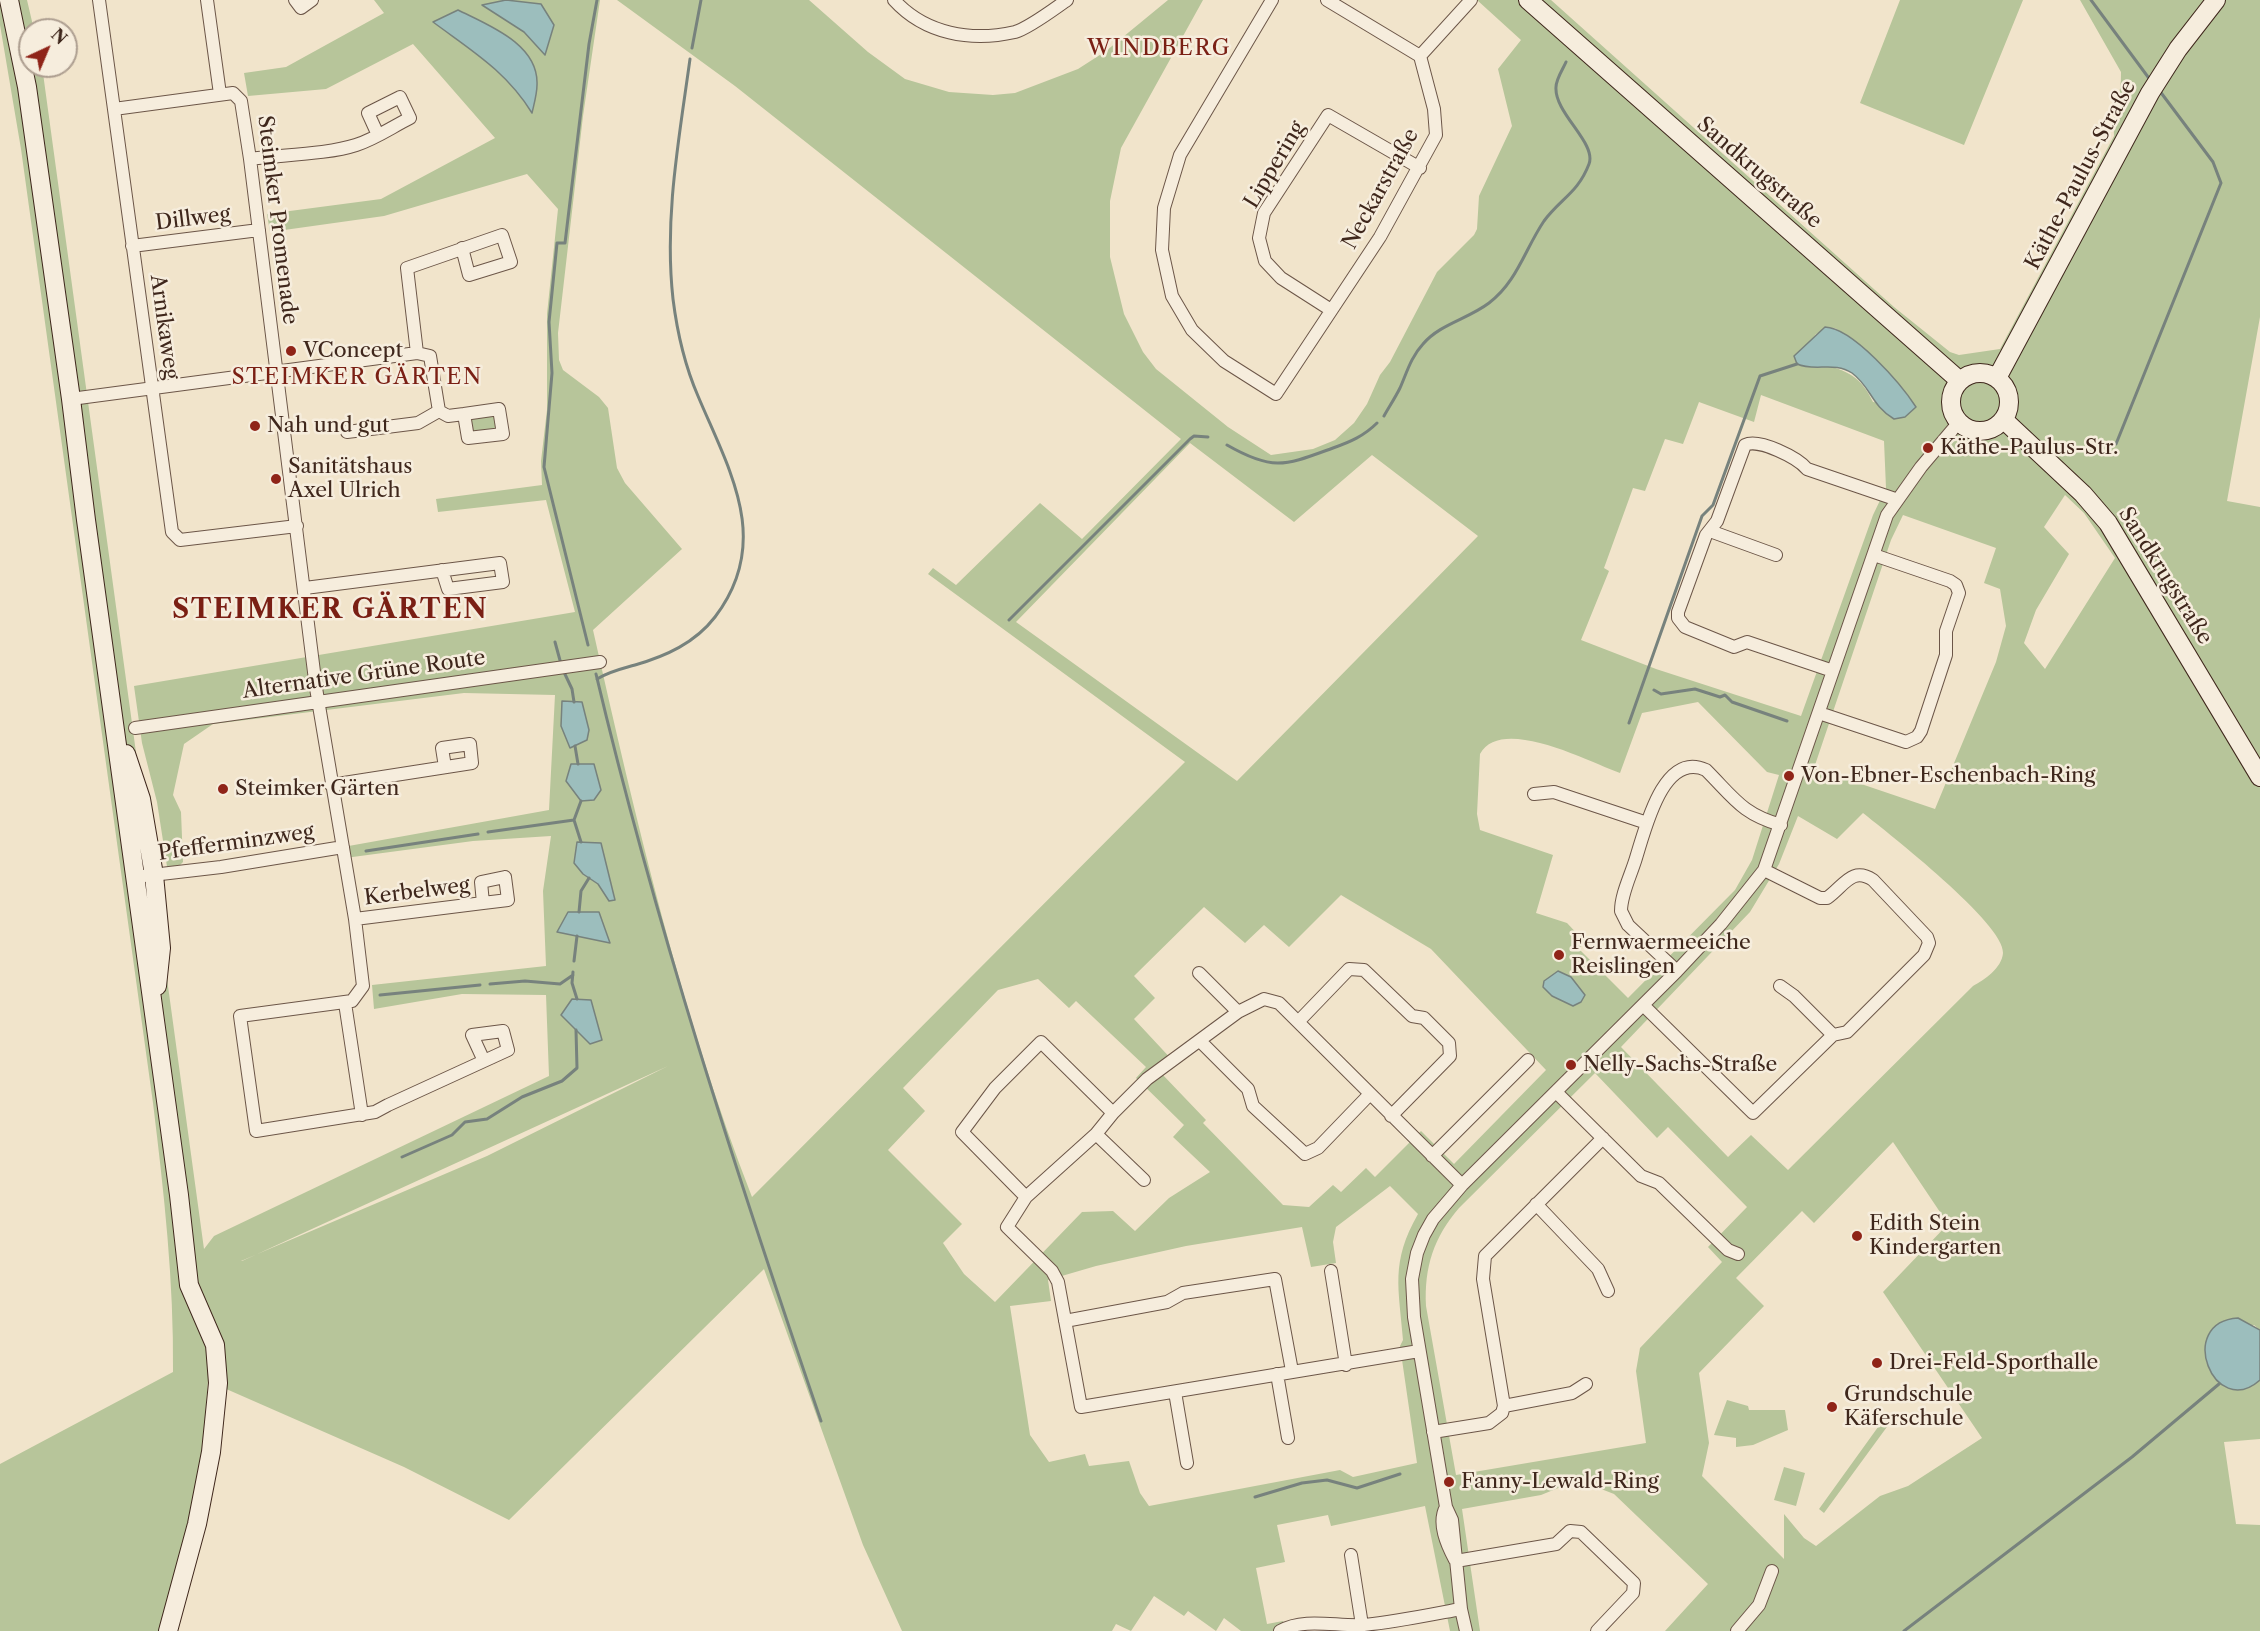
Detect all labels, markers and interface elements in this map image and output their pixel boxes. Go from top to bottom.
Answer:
north arrow [18,18,78,78]
text: N [47,24,71,49]
district label: WINDBERG [1087,36,1231,62]
street label: Käthe-Paulus-Straße [2020,76,2142,274]
street label: Sandkrugstraße [1691,112,1827,234]
street label: Steimker Promenade [252,114,302,326]
street label: Lippering [1239,117,1311,213]
street label: Neckarstraße [1338,124,1424,254]
street label: Dillweg [154,202,232,236]
street label: Arnikaweg [144,273,184,381]
place label: VConcept [303,338,403,364]
marker: VConcept [284,344,298,358]
district label: STEIMKER GÄRTEN [231,365,483,391]
place label: Nah und gut [267,413,390,439]
marker: Nah und gut [248,419,262,433]
place label: Käthe-Paulus-Str. [1940,435,2119,461]
marker: Käthe-Paulus-Str. [1921,441,1935,455]
place label: Sanitätshaus Axel Ulrich [288,454,412,504]
marker: Sanitätshaus Axel Ulrich [269,472,283,486]
street label: Sandkrugstraße [2113,503,2217,649]
district label: STEIMKER GÄRTEN [172,594,488,626]
street label: Alternative Grüne Route [241,645,487,705]
place label: Von-Ebner-Eschenbach-Ring [1801,763,2095,789]
marker: Von-Ebner-Eschenbach-Ring [1782,769,1796,783]
place label: Steimker Gärten [235,776,399,802]
marker: Steimker Gärten [216,782,230,796]
street label: Pfefferminzweg [156,820,316,866]
street label: Kerbelweg [363,873,471,911]
place label: Fernwaermeeiche Reislingen [1571,930,1751,980]
marker: Fernwaermeeiche Reislingen [1552,948,1566,962]
place label: Nelly-Sachs-Straße [1583,1052,1777,1078]
marker: Nelly-Sachs-Straße [1564,1058,1578,1072]
place label: Edith Stein Kindergarten [1869,1211,2001,1261]
marker: Edith Stein Kindergarten [1850,1229,1864,1243]
place label: Drei-Feld-Sporthalle [1889,1350,2098,1376]
marker: Drei-Feld-Sporthalle [1870,1356,1884,1370]
place label: Grundschule Käferschule [1844,1382,1973,1432]
marker: Grundschule Käferschule [1825,1400,1839,1414]
place label: Fanny-Lewald-Ring [1461,1469,1659,1495]
marker: Fanny-Lewald-Ring [1442,1475,1456,1489]

